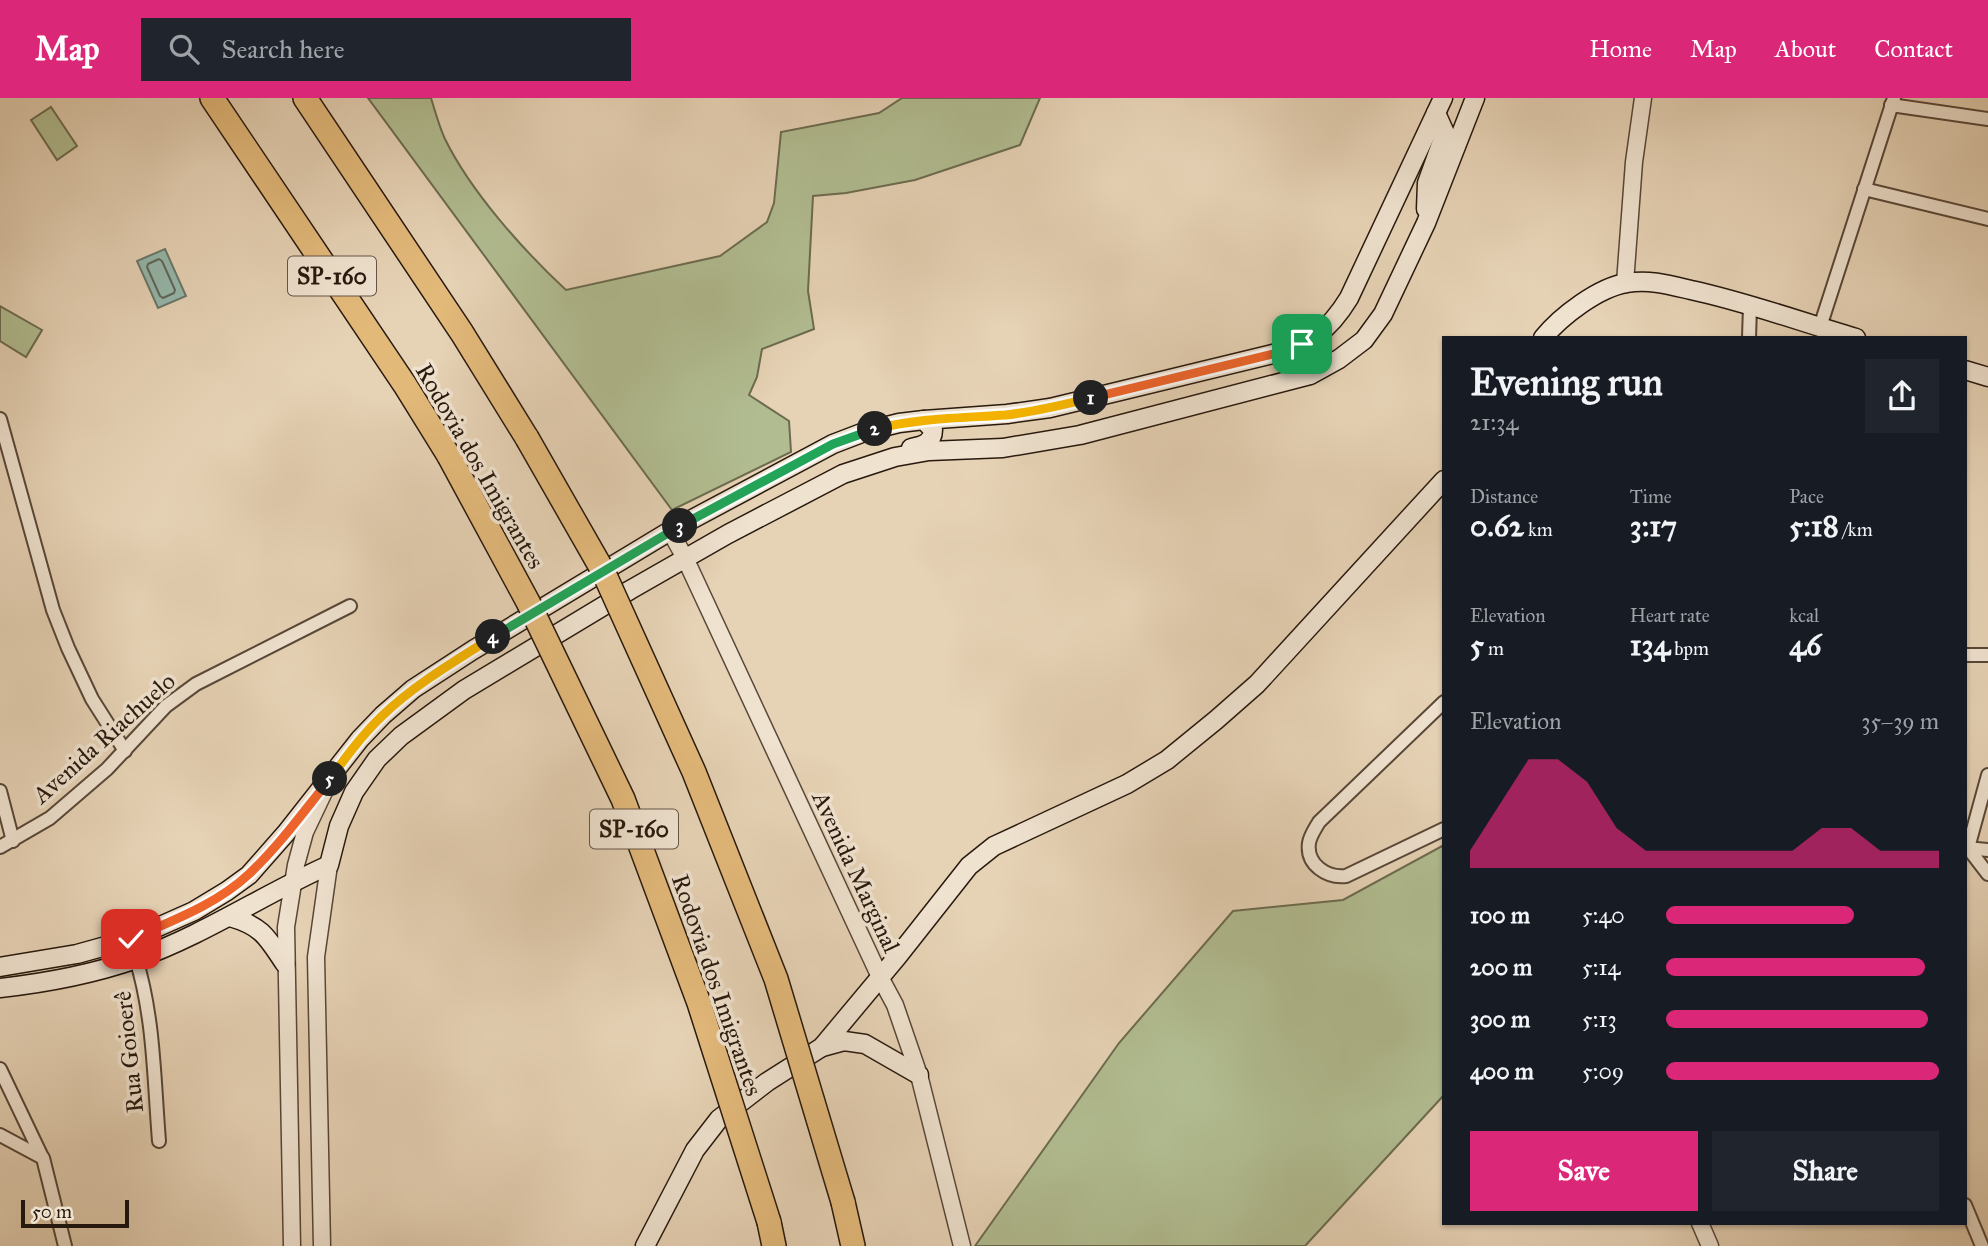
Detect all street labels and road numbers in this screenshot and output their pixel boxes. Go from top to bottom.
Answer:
road number: SP-160 [288,256,376,295]
street label: Rodovia dos Imigrantes [409,358,551,574]
street label: Avenida Riachuelo [26,666,182,811]
street label: Avenida Marginal [805,786,907,958]
road number: SP-160 [590,810,678,848]
street label: Rodovia dos Imigrantes [665,870,769,1100]
street label: Rua Goioerê [108,990,150,1114]

